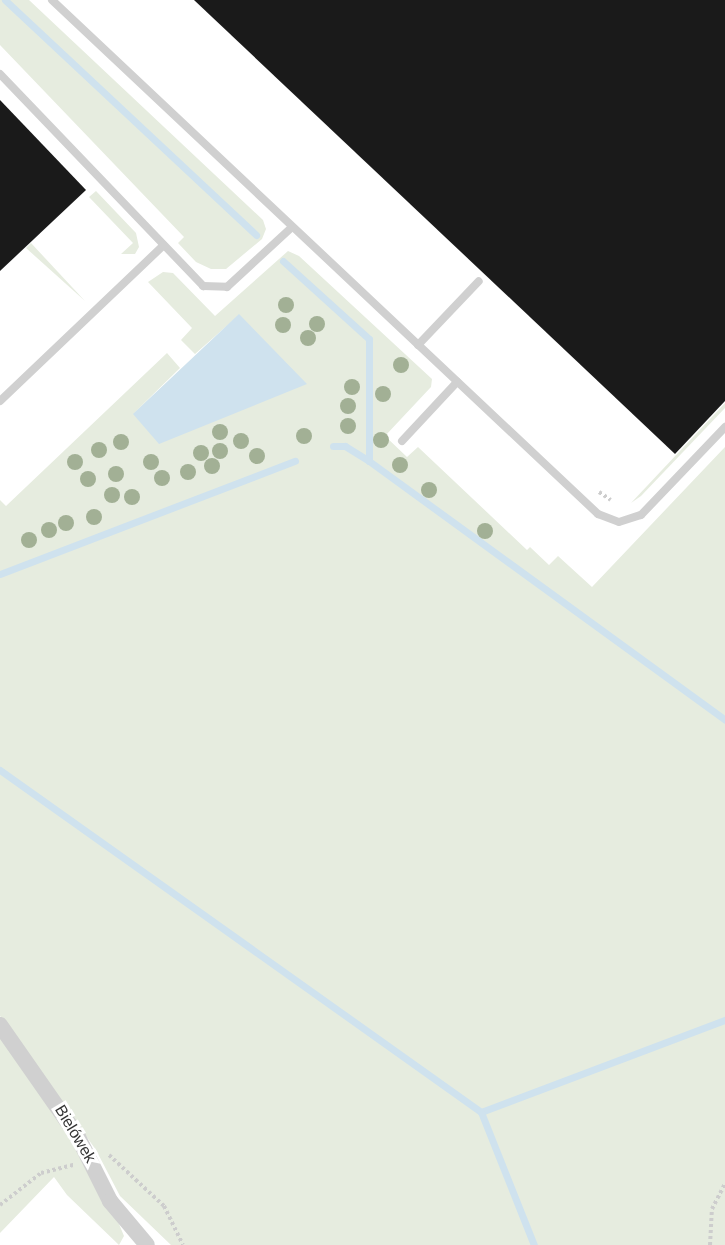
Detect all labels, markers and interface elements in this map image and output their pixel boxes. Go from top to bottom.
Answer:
street label: Bielówek [50,1102,100,1166]

